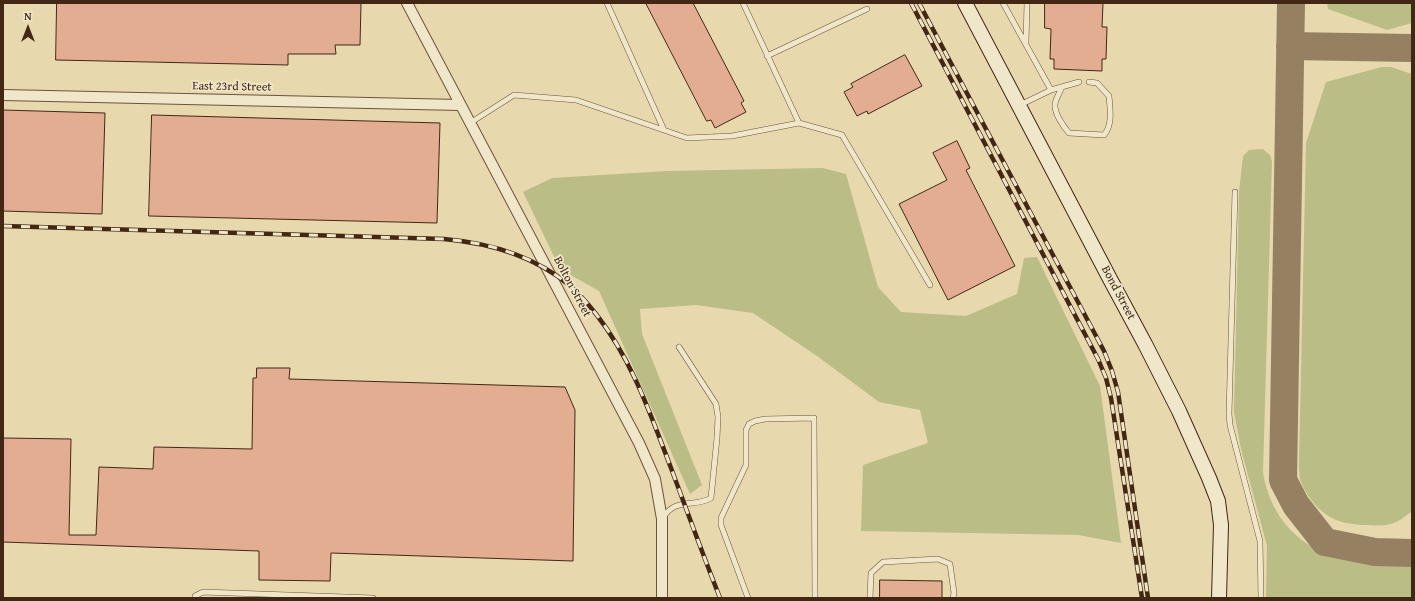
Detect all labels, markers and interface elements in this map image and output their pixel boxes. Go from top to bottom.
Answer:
north arrow [8,8,48,48]
text: N [24,8,32,24]
street label: East 23rd Street [192,79,272,95]
street label: Bolton Street [550,254,594,320]
street label: Bond Street [1098,264,1138,322]

